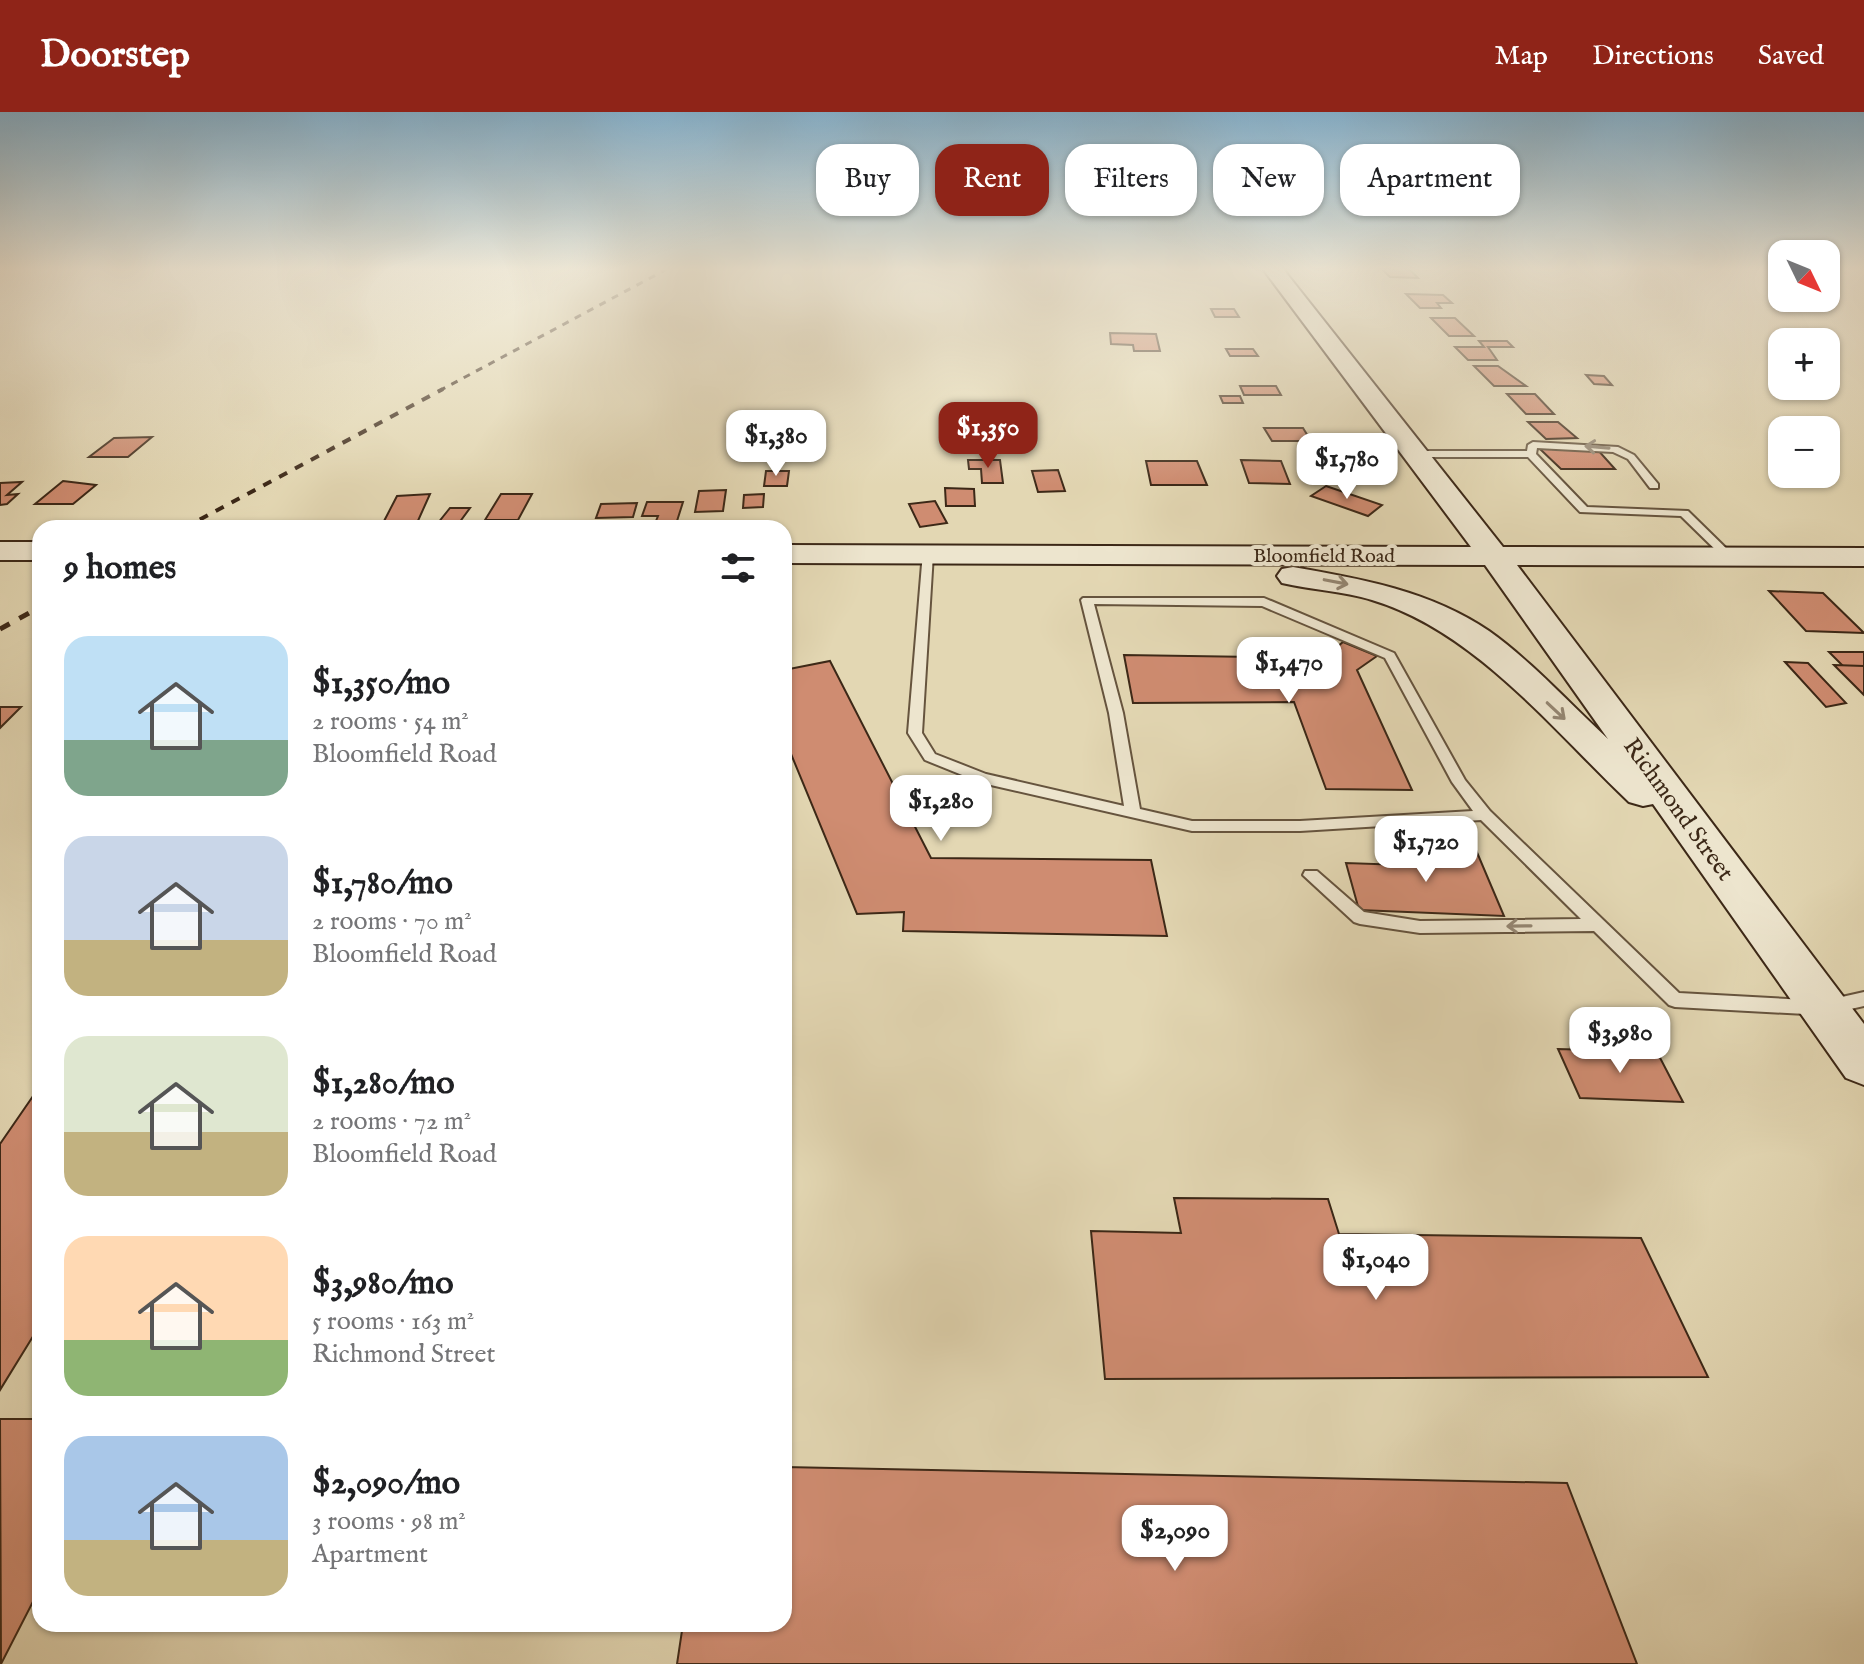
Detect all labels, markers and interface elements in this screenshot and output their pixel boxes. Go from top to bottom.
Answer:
text: Doorstep [40,32,190,80]
text: Map [1494,39,1548,74]
text: Directions [1592,39,1714,74]
text: Saved [1758,39,1824,74]
chip: Buy [816,144,919,216]
chip: Rent [935,144,1049,216]
chip: Filters [1065,144,1197,216]
chip: New [1213,144,1324,216]
chip: Apartment [1340,144,1520,216]
north arrow [1768,240,1840,312]
map controls [1768,240,1840,488]
button: + [1768,328,1840,400]
pin: $1,350 [923,402,1053,470]
pin: $1,380 [711,410,841,478]
text: $1,350 [957,411,1019,444]
button: − [1768,416,1840,488]
text: $1,380 [744,419,808,452]
pin: $1,780 [1282,433,1412,501]
one-way arrow [1584,439,1611,454]
text: $1,780 [1315,442,1379,475]
street label: Bloomfield Road [1253,544,1395,569]
icon: filters [716,546,760,590]
text: 9 homes [64,547,176,590]
one-way arrow [1323,576,1348,591]
pin: $1,470 [1224,637,1354,705]
text: $1,470 [1255,646,1323,679]
text: $1,350/mo [312,662,450,705]
icon: home [128,668,224,764]
one-way arrow [1545,702,1565,720]
text: 2 rooms · 54 m² [312,705,469,738]
street label: Richmond Street [1615,732,1740,887]
text: Bloomfield Road [312,738,497,771]
pin: $1,280 [876,775,1006,843]
text: $1,280 [908,784,974,817]
pin: $1,720 [1361,816,1491,884]
text: $1,720 [1393,825,1459,858]
text: $1,780/mo [312,862,453,905]
icon: home [128,868,224,964]
text: 2 rooms · 70 m² [312,905,472,938]
one-way arrow [1506,918,1533,934]
text: Bloomfield Road [312,938,497,971]
pin: $3,980 [1555,1007,1685,1075]
text: $3,980 [1587,1016,1653,1049]
text: $1,280/mo [312,1062,455,1105]
icon: home [128,1068,224,1164]
text: 2 rooms · 72 m² [312,1105,471,1138]
text: Bloomfield Road [312,1138,497,1171]
pin: $1,040 [1311,1234,1441,1302]
text: $1,040 [1341,1243,1411,1276]
text: $3,980/mo [312,1262,454,1305]
icon: home [128,1268,224,1364]
text: 5 rooms · 163 m² [312,1305,474,1338]
text: Richmond Street [312,1338,495,1371]
text: $2,090/mo [312,1462,460,1505]
icon: home [128,1468,224,1564]
text: 3 rooms · 98 m² [312,1505,466,1538]
pin: $2,090 [1110,1505,1240,1573]
text: $2,090 [1140,1514,1210,1547]
text: Apartment [312,1538,428,1571]

